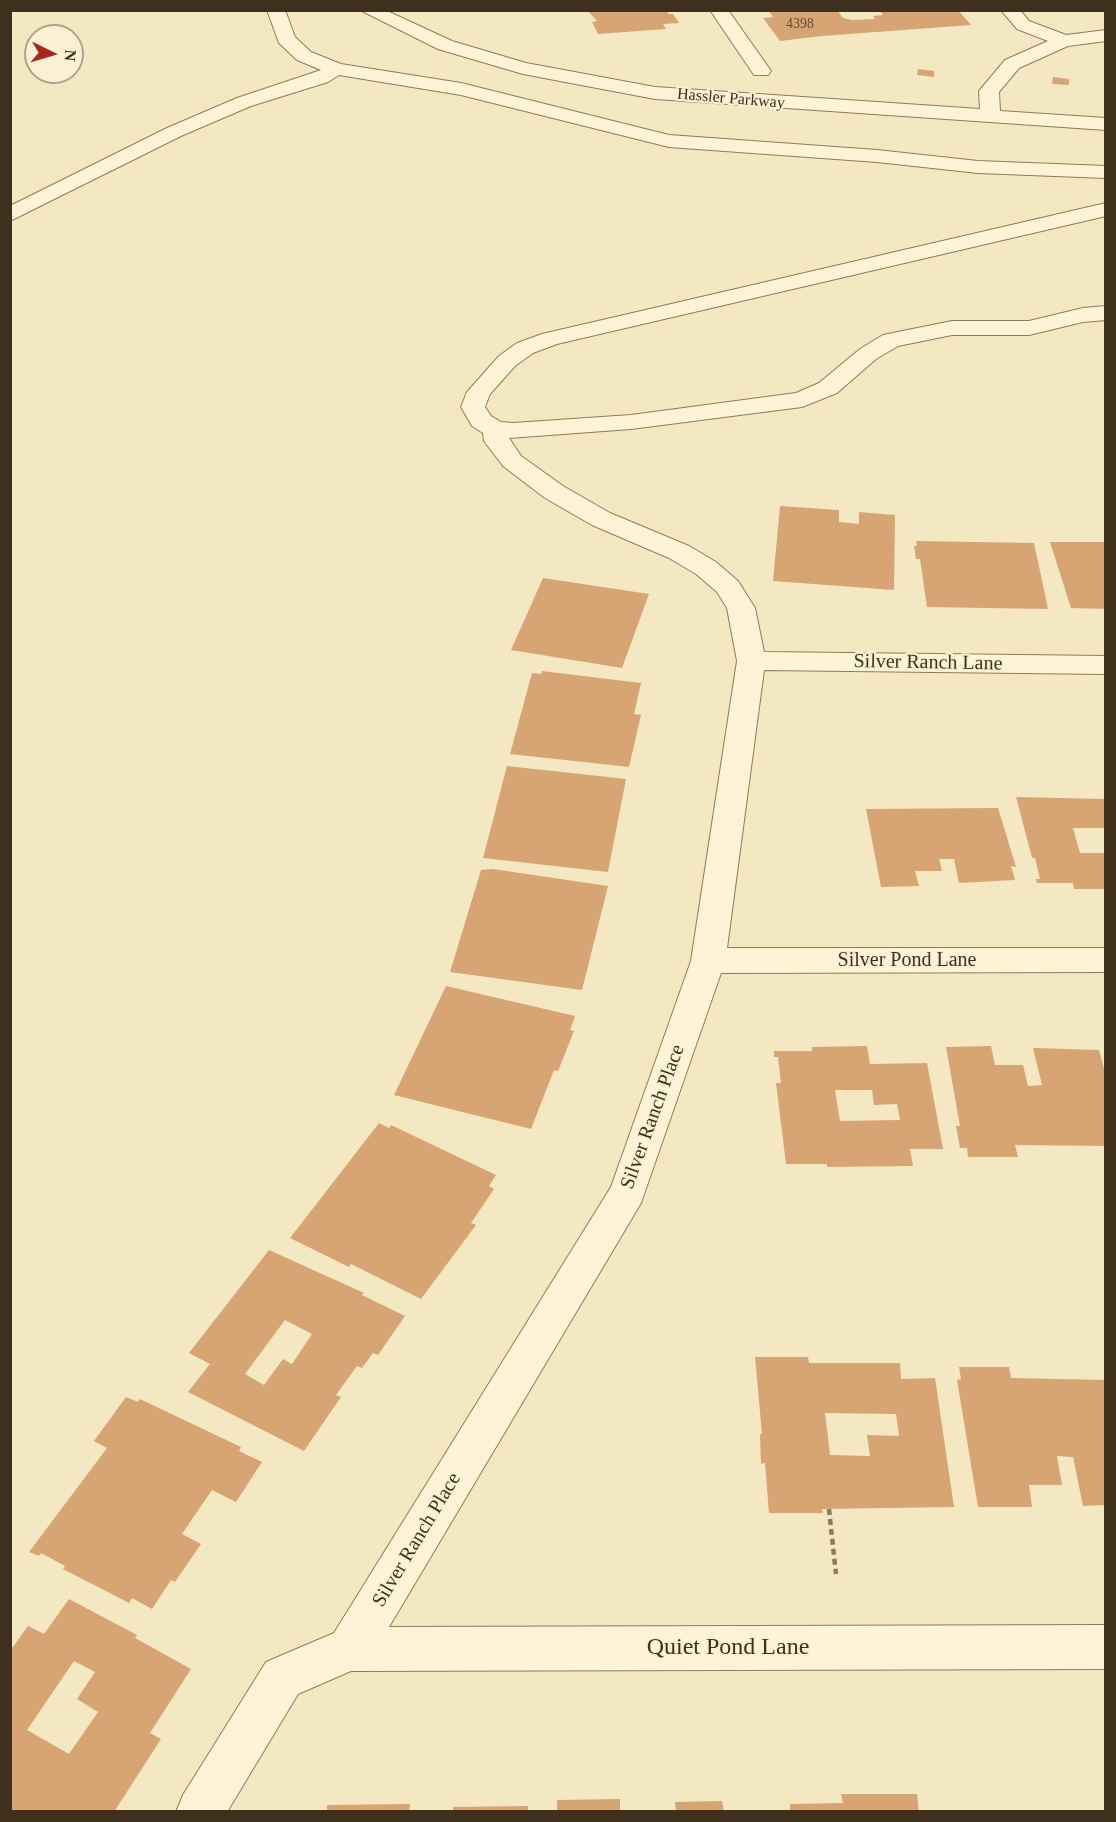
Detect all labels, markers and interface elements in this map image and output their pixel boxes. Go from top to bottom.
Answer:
house number: 4398 [786,16,814,32]
north arrow [24,24,84,84]
text: N [61,49,79,62]
street label: Hassler Parkway [676,85,786,113]
street label: Silver Ranch Lane [853,650,1003,676]
street label: Silver Pond Lane [838,949,976,973]
street label: Silver Ranch Place [616,1041,690,1193]
street label: Silver Ranch Place [368,1469,466,1611]
street label: Quiet Pond Lane [647,1634,809,1662]

